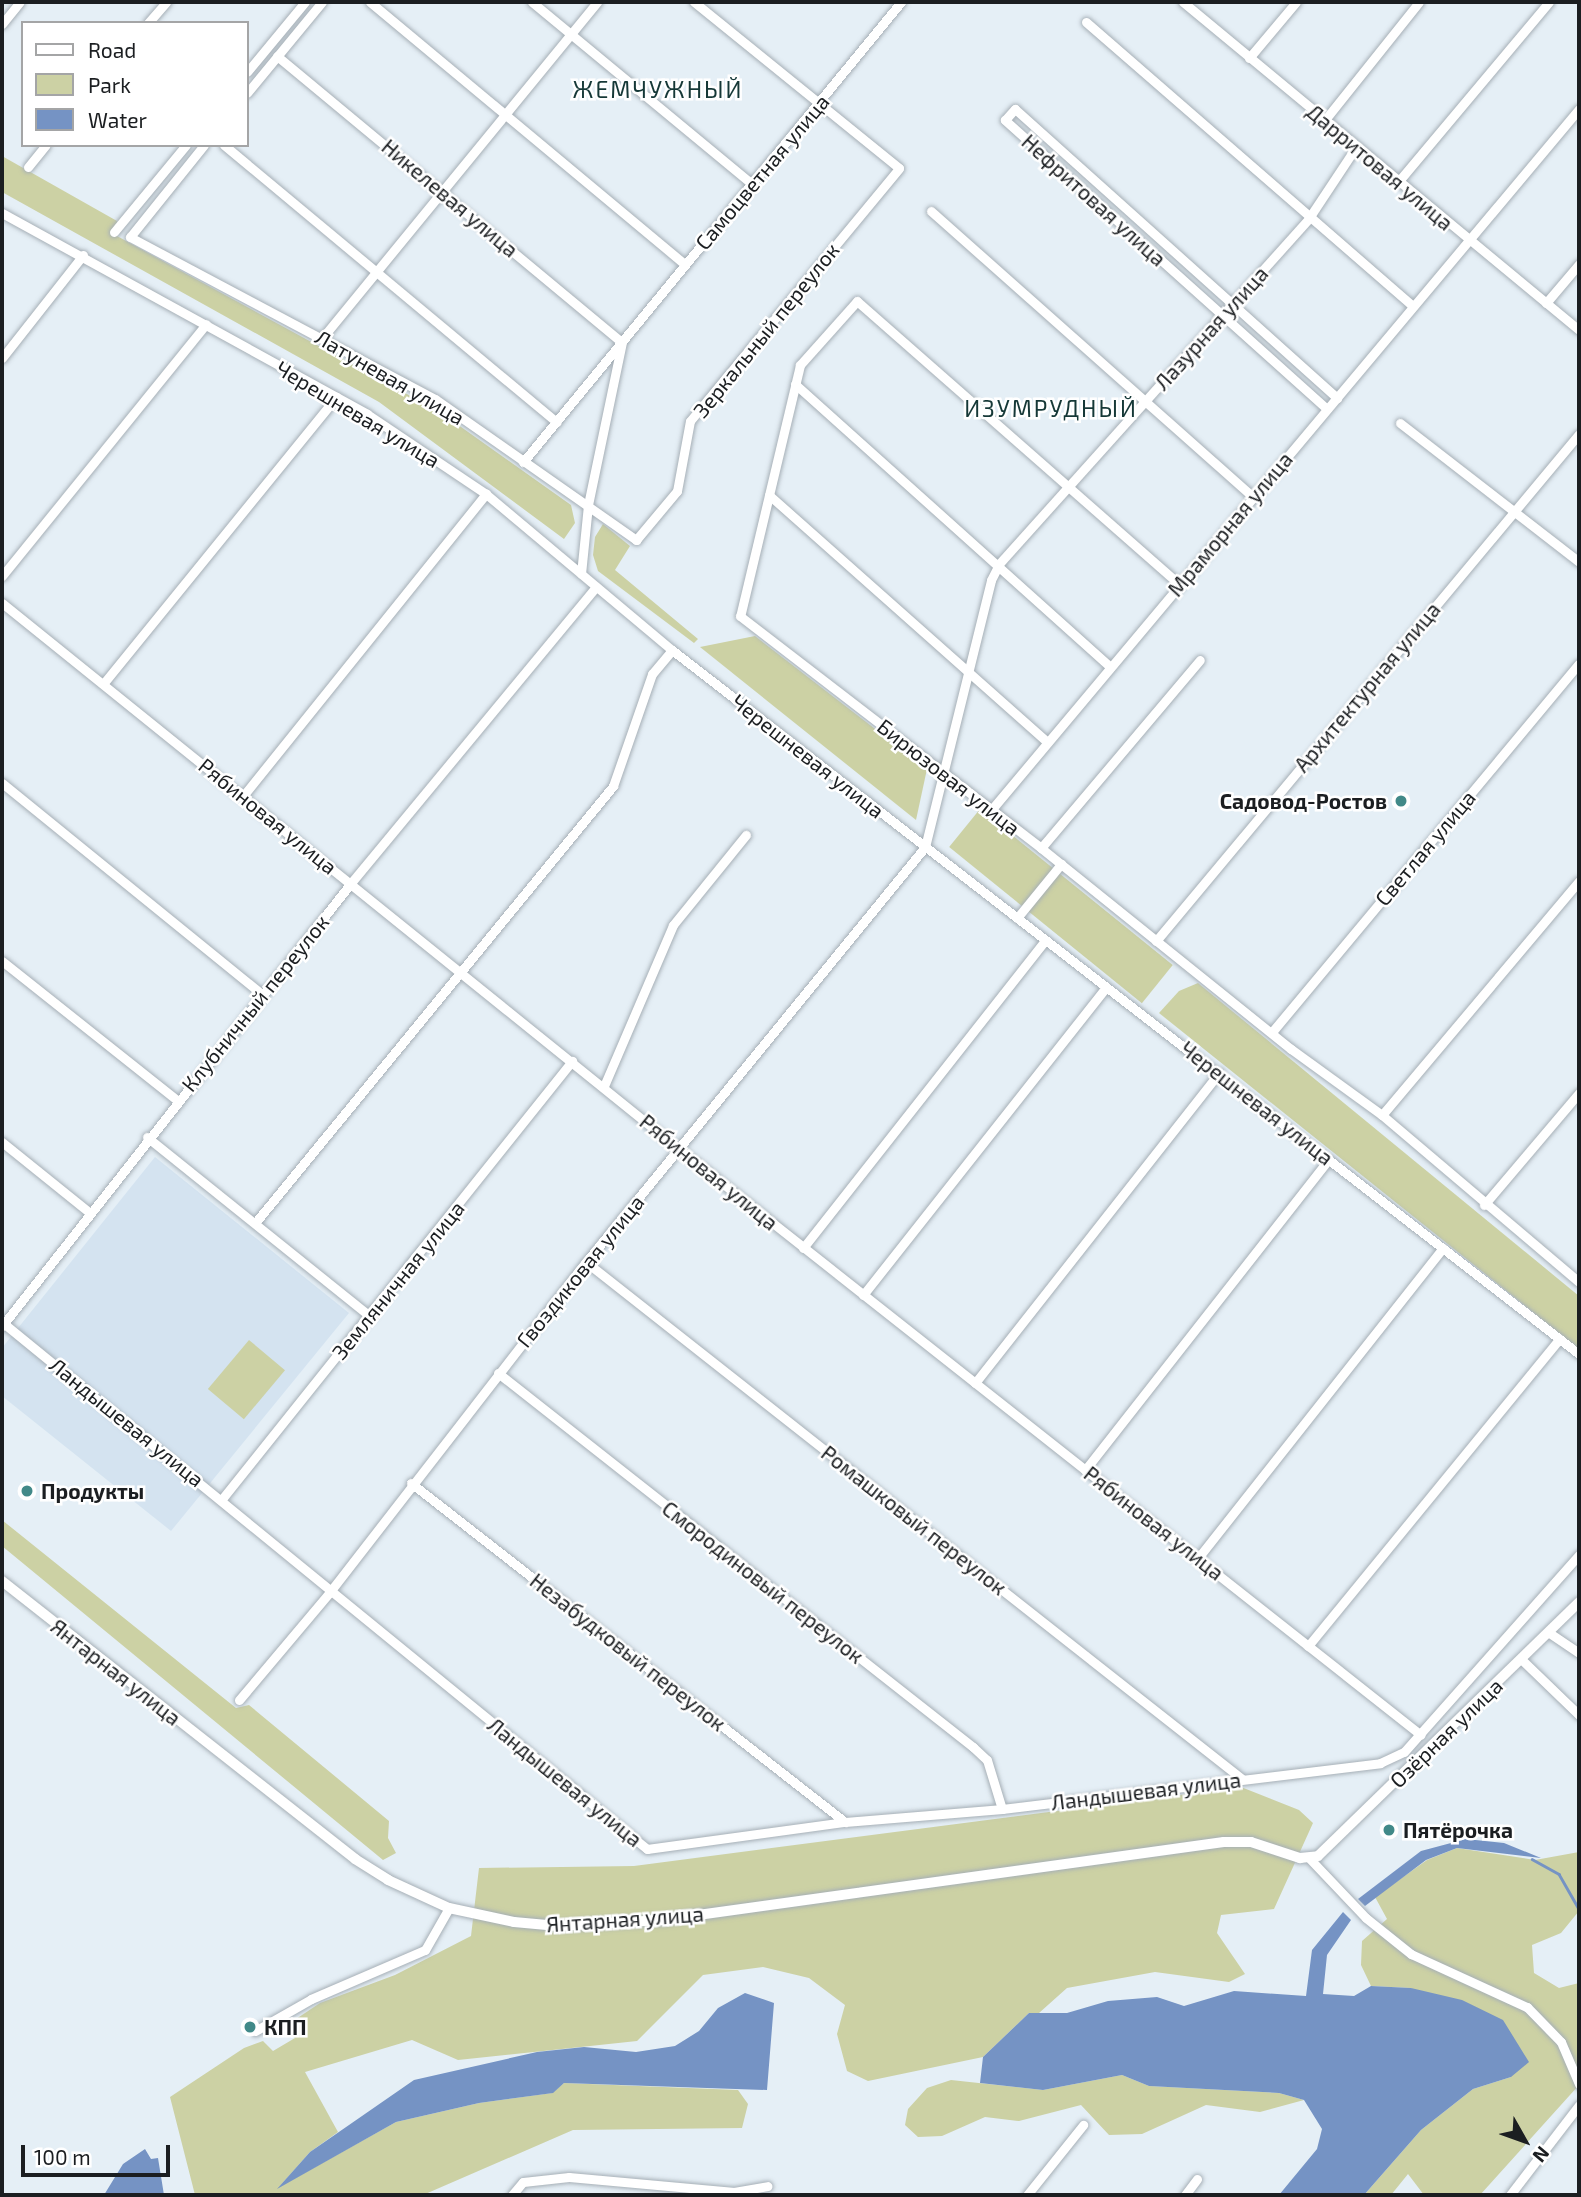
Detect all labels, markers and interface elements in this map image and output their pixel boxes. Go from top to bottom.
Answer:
legend [21,21,248,147]
text: Road [88,37,136,62]
text: Park [88,72,131,97]
district label: ЖЕМЧУЖНЫЙ [574,75,742,103]
street label: Самоцветная улица [690,89,834,255]
street label: Дарритовая улица [1302,99,1458,235]
text: Water [88,107,147,132]
street label: Нефритовая улица [1017,129,1171,271]
street label: Никелевая улица [377,134,523,262]
street label: Зеркальный переулок [688,238,844,422]
street label: Лазурная улица [1149,261,1273,395]
street label: Латуневая улица [311,324,469,430]
street label: Черешневая улица [272,355,444,473]
district label: ИЗУМРУДНЫЙ [965,394,1137,422]
street label: Мраморная улица [1162,447,1298,601]
street label: Архитектурная улица [1289,597,1445,777]
street label: Черешневая улица [727,689,889,823]
street label: Бирюзовая улица [873,713,1025,841]
street label: Рябиновая улица [194,753,342,879]
street label: Светлая улица [1369,785,1481,911]
place label: Садовод-Ростов [1220,788,1387,814]
marker: Садовод-Ростов [1393,793,1409,809]
street label: Клубничный переулок [176,910,334,1096]
street label: Черешневая улица [1176,1036,1338,1170]
street label: Рябиновая улица [635,1109,783,1235]
street label: Гвоздиковая улица [511,1190,649,1352]
street label: Земляничная улица [327,1196,469,1364]
street label: Ландышевая улица [45,1352,209,1492]
street label: Ромашковый переулок [816,1440,1012,1600]
street label: Рябиновая улица [1079,1461,1229,1585]
place label: Продукты [41,1478,144,1504]
marker: Продукты [19,1483,35,1499]
street label: Смородиновый переулок [657,1496,869,1668]
street label: Незабудковый переулок [525,1568,731,1736]
street label: Янтарная улица [46,1614,186,1730]
street label: Озёрная улица [1385,1673,1507,1793]
street label: Ландышевая улица [483,1712,647,1852]
street label: Ландышевая улица [1050,1767,1242,1815]
place label: Пятёрочка [1403,1817,1513,1843]
marker: Пятёрочка [1381,1822,1397,1838]
street label: Янтарная улица [545,1901,705,1937]
place label: КПП [264,2014,307,2040]
marker: КПП [242,2019,258,2035]
north arrow [1490,2106,1560,2176]
scale bar [24,2130,173,2174]
text: N [1528,2142,1555,2167]
text: 100 m [34,2144,91,2169]

